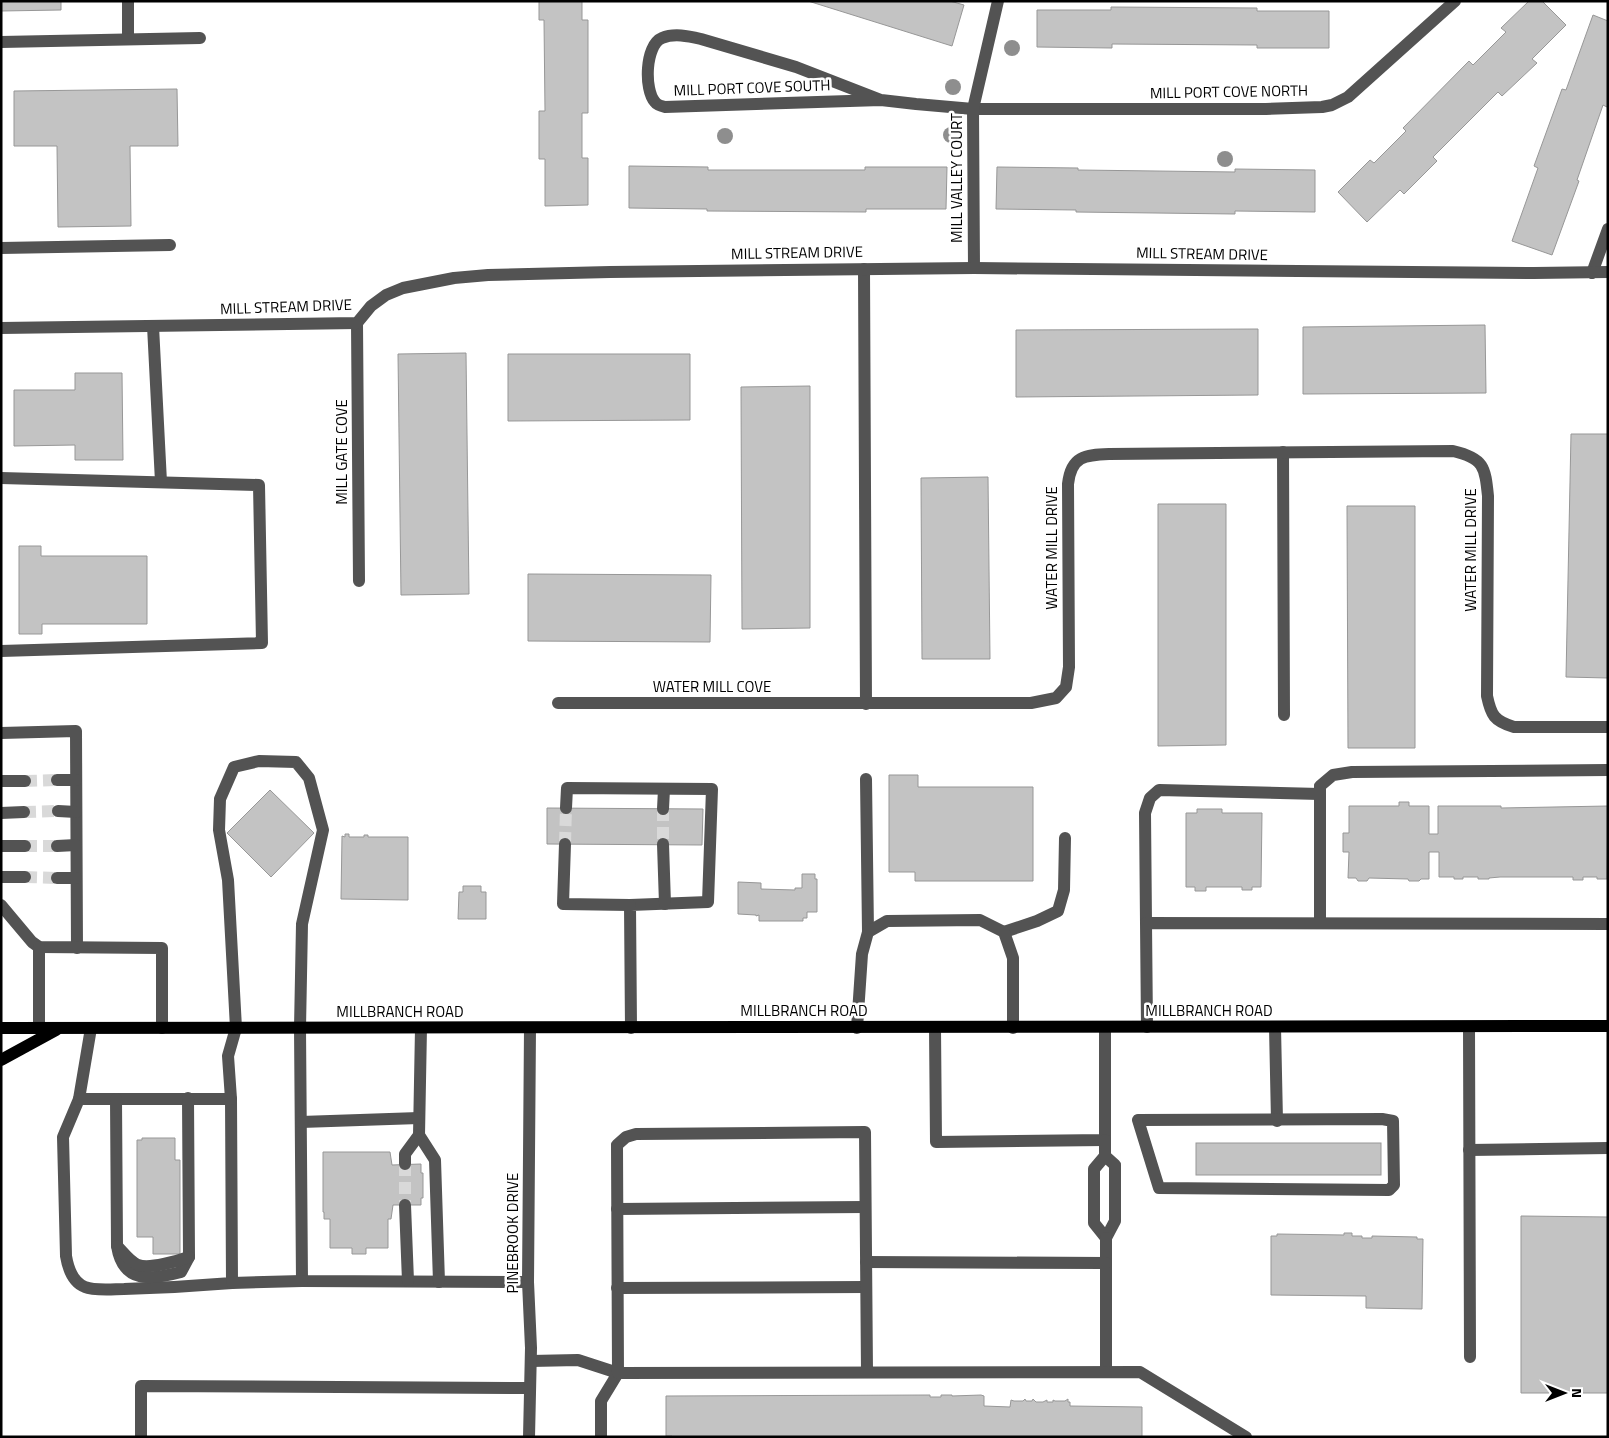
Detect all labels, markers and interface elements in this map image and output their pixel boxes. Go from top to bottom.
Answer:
street label: MILL PORT COVE SOUTH [673,73,831,102]
street label: MILL PORT COVE NORTH [1150,79,1308,104]
street label: MILL VALLEY COURT [945,113,968,243]
street label: MILL STREAM DRIVE [731,240,863,265]
street label: MILL STREAM DRIVE [1136,241,1268,266]
street label: MILL STREAM DRIVE [220,293,352,320]
street label: MILL GATE COVE [330,399,353,505]
street label: WATER MILL DRIVE [1040,486,1063,610]
street label: WATER MILL DRIVE [1459,488,1482,612]
street label: WATER MILL COVE [653,675,771,698]
street label: MILLBRANCH ROAD [740,999,868,1022]
street label: MILLBRANCH ROAD [1145,999,1273,1022]
street label: MILLBRANCH ROAD [336,1000,464,1023]
street label: PINEBROOK DRIVE [501,1173,524,1293]
north arrow [1539,1368,1589,1418]
text: N [1567,1388,1588,1398]

